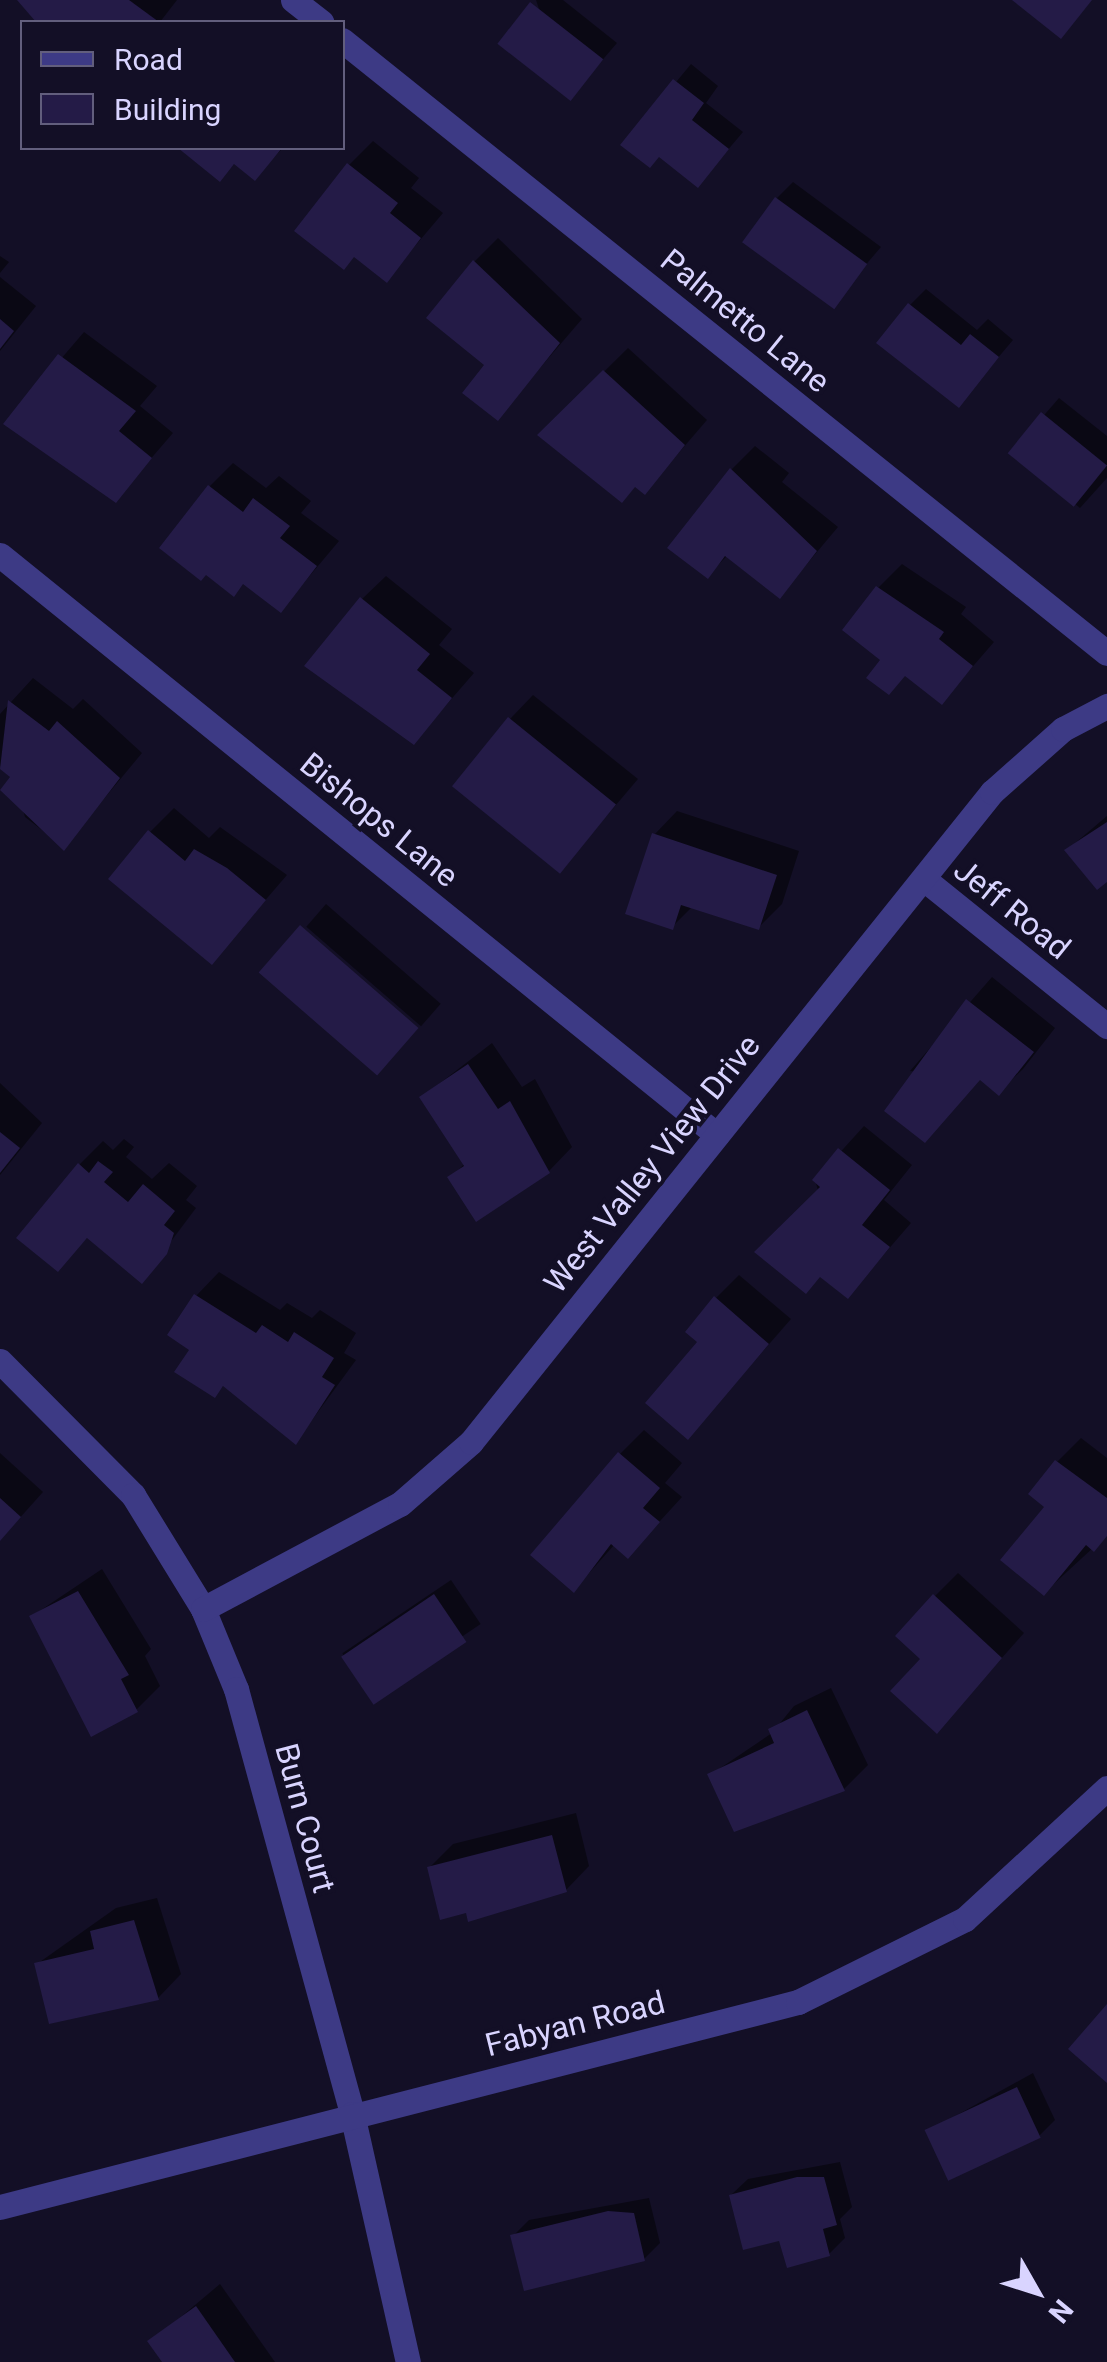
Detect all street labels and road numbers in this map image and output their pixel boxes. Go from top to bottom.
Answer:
street label: Palmetto Lane [653,241,837,401]
street label: Bishops Lane [292,745,466,895]
street label: Jeff Road [946,851,1078,967]
street label: West Valley View Drive [536,1027,768,1301]
street label: Burn Court [267,1739,343,1897]
street label: Fabyan Road [481,1983,669,2065]

